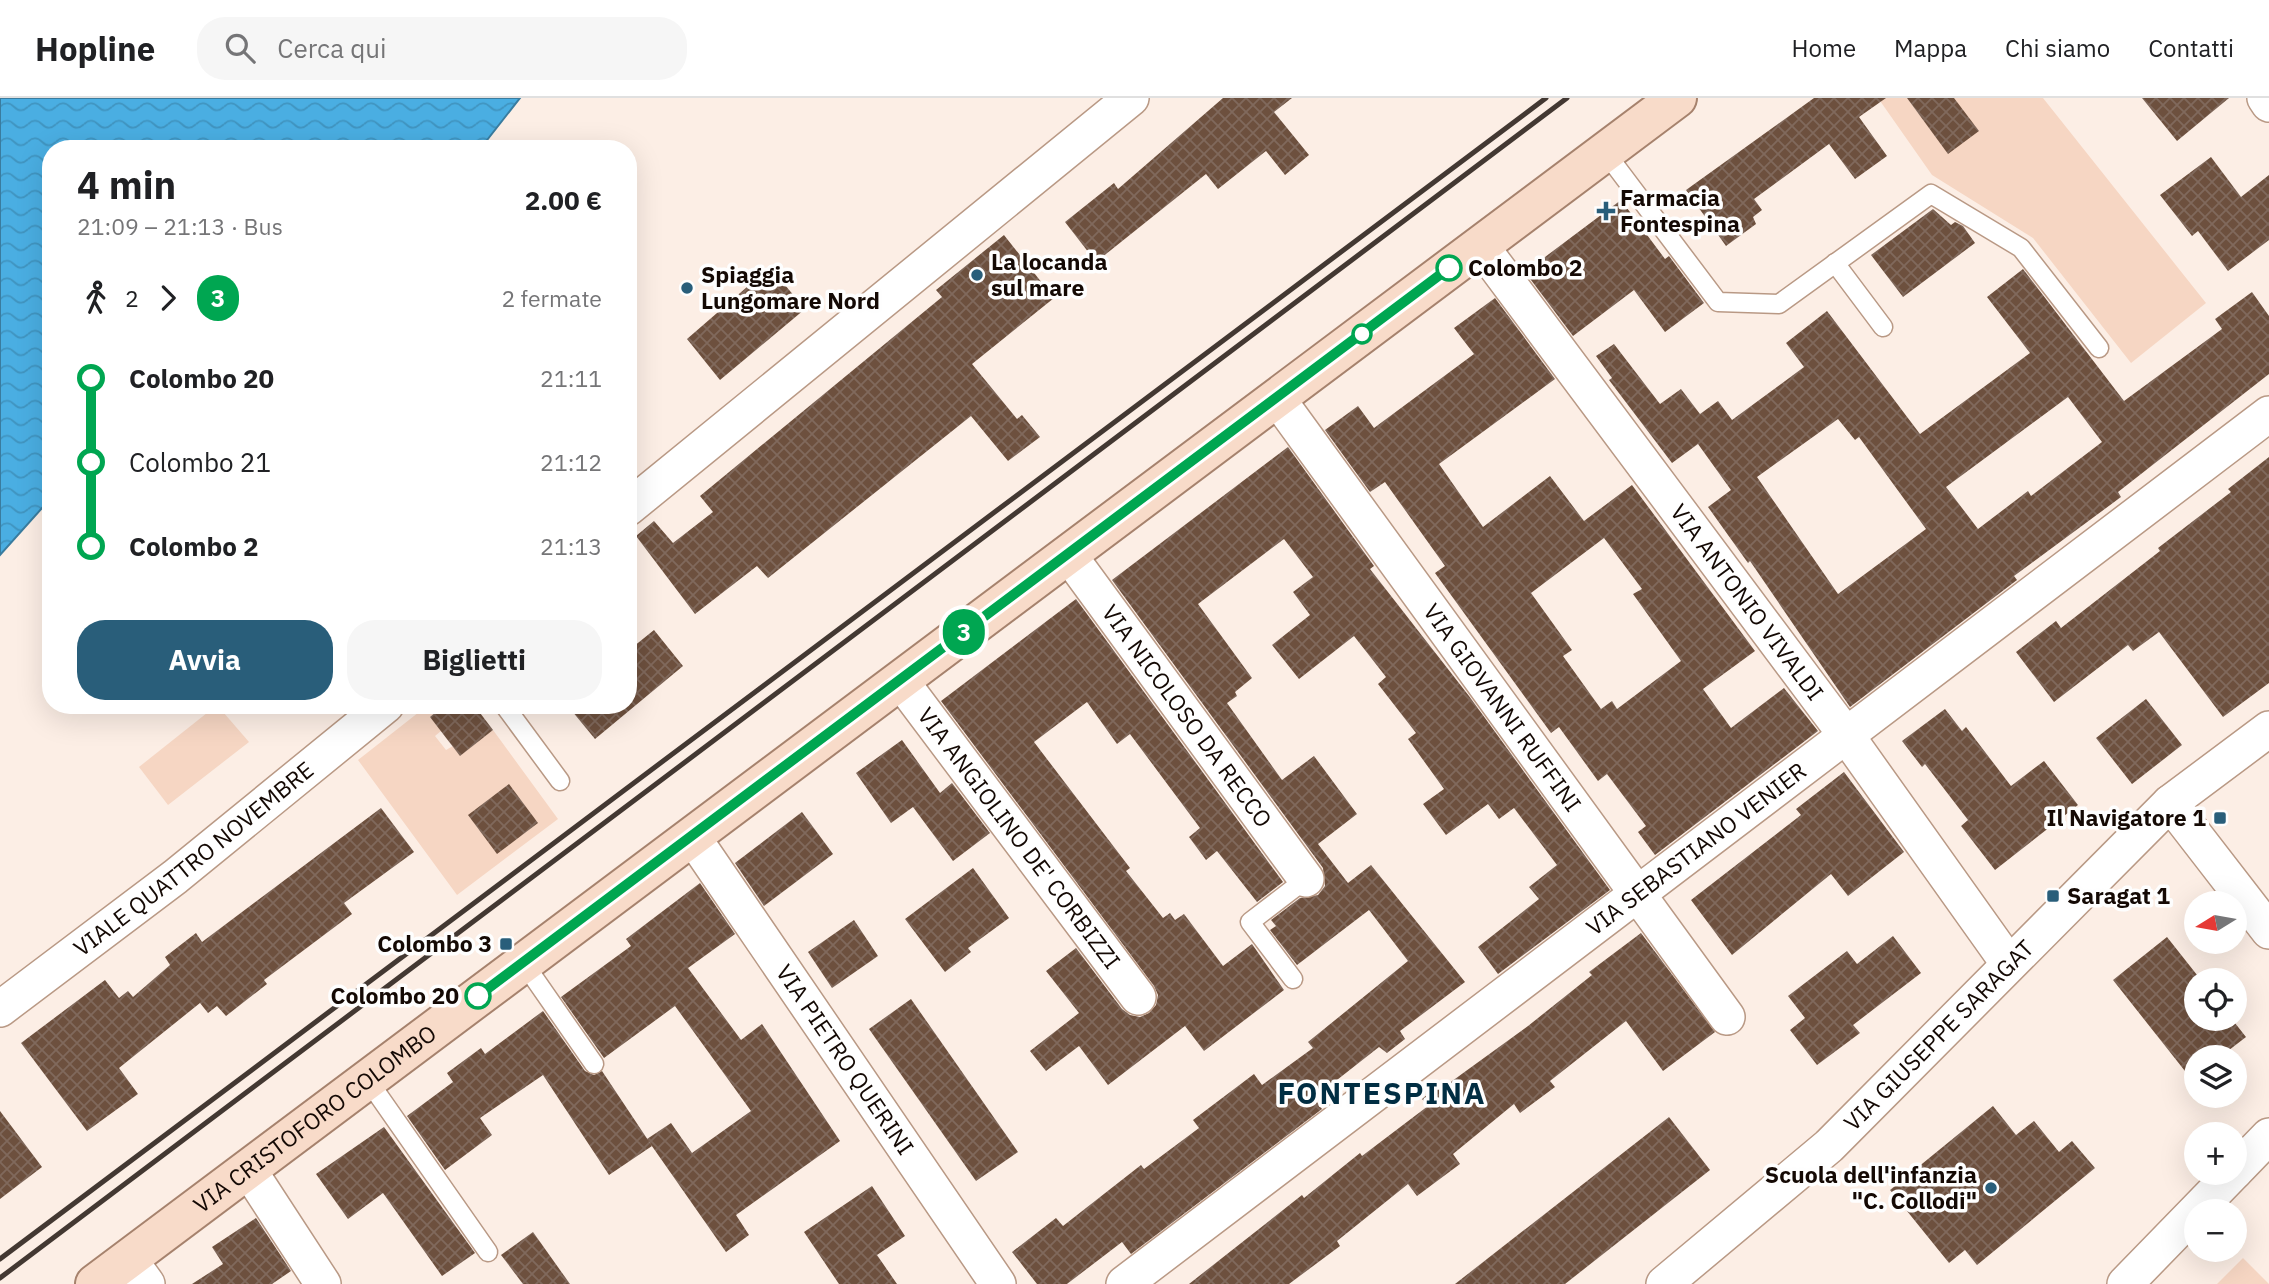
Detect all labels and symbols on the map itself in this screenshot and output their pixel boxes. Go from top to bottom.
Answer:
place label: Farmacia Fontespina [1620,182,1740,238]
marker: Farmacia Fontespina [1598,203,1614,219]
place label: La locanda sul mare [991,246,1108,302]
place label: Colombo 2 [1468,252,1583,282]
marker: Colombo 2 [1436,255,1462,281]
place label: Spiaggia Lungomare Nord [701,259,880,315]
marker: La locanda sul mare [969,267,985,283]
marker: Spiaggia Lungomare Nord [679,280,695,296]
unlabelled marker [1352,324,1372,344]
street label: VIA ANTONIO VIVALDI [1665,497,1831,706]
street label: VIA GIOVANNI RUFFINI [1417,597,1589,817]
street label: VIA NICOLOSO DA RECCO [1096,598,1279,833]
line badge: 3 [941,609,987,655]
street label: VIA ANGIOLINO DE' CORBIZZI [912,701,1128,975]
street label: VIALE QUATTRO NOVEMBRE [67,754,319,962]
street label: VIA SEBASTIANO VENIER [1580,755,1812,941]
place label: Il Navigatore 1 [2047,802,2206,832]
marker: Il Navigatore 1 [2212,810,2228,826]
place label: Saragat 1 [2067,880,2170,910]
marker: Saragat 1 [2045,888,2061,904]
north arrow [2184,891,2247,954]
place label: Colombo 3 [377,928,492,958]
street label: VIA GIUSEPPE SARAGAT [1837,933,2040,1137]
marker: Colombo 3 [498,936,514,952]
street label: VIA PIETRO QUERINI [770,958,921,1160]
place label: Colombo 20 [331,980,459,1010]
marker: Colombo 20 [465,983,491,1009]
street label: VIA CRISTOFORO COLOMBO [187,1017,442,1219]
district label: FONTESPINA [1277,1073,1487,1112]
place label: Scuola dell'infanzia "C. Collodi" [1765,1159,1977,1215]
marker: Scuola dell'infanzia "C. Collodi" [1983,1180,1999,1196]

